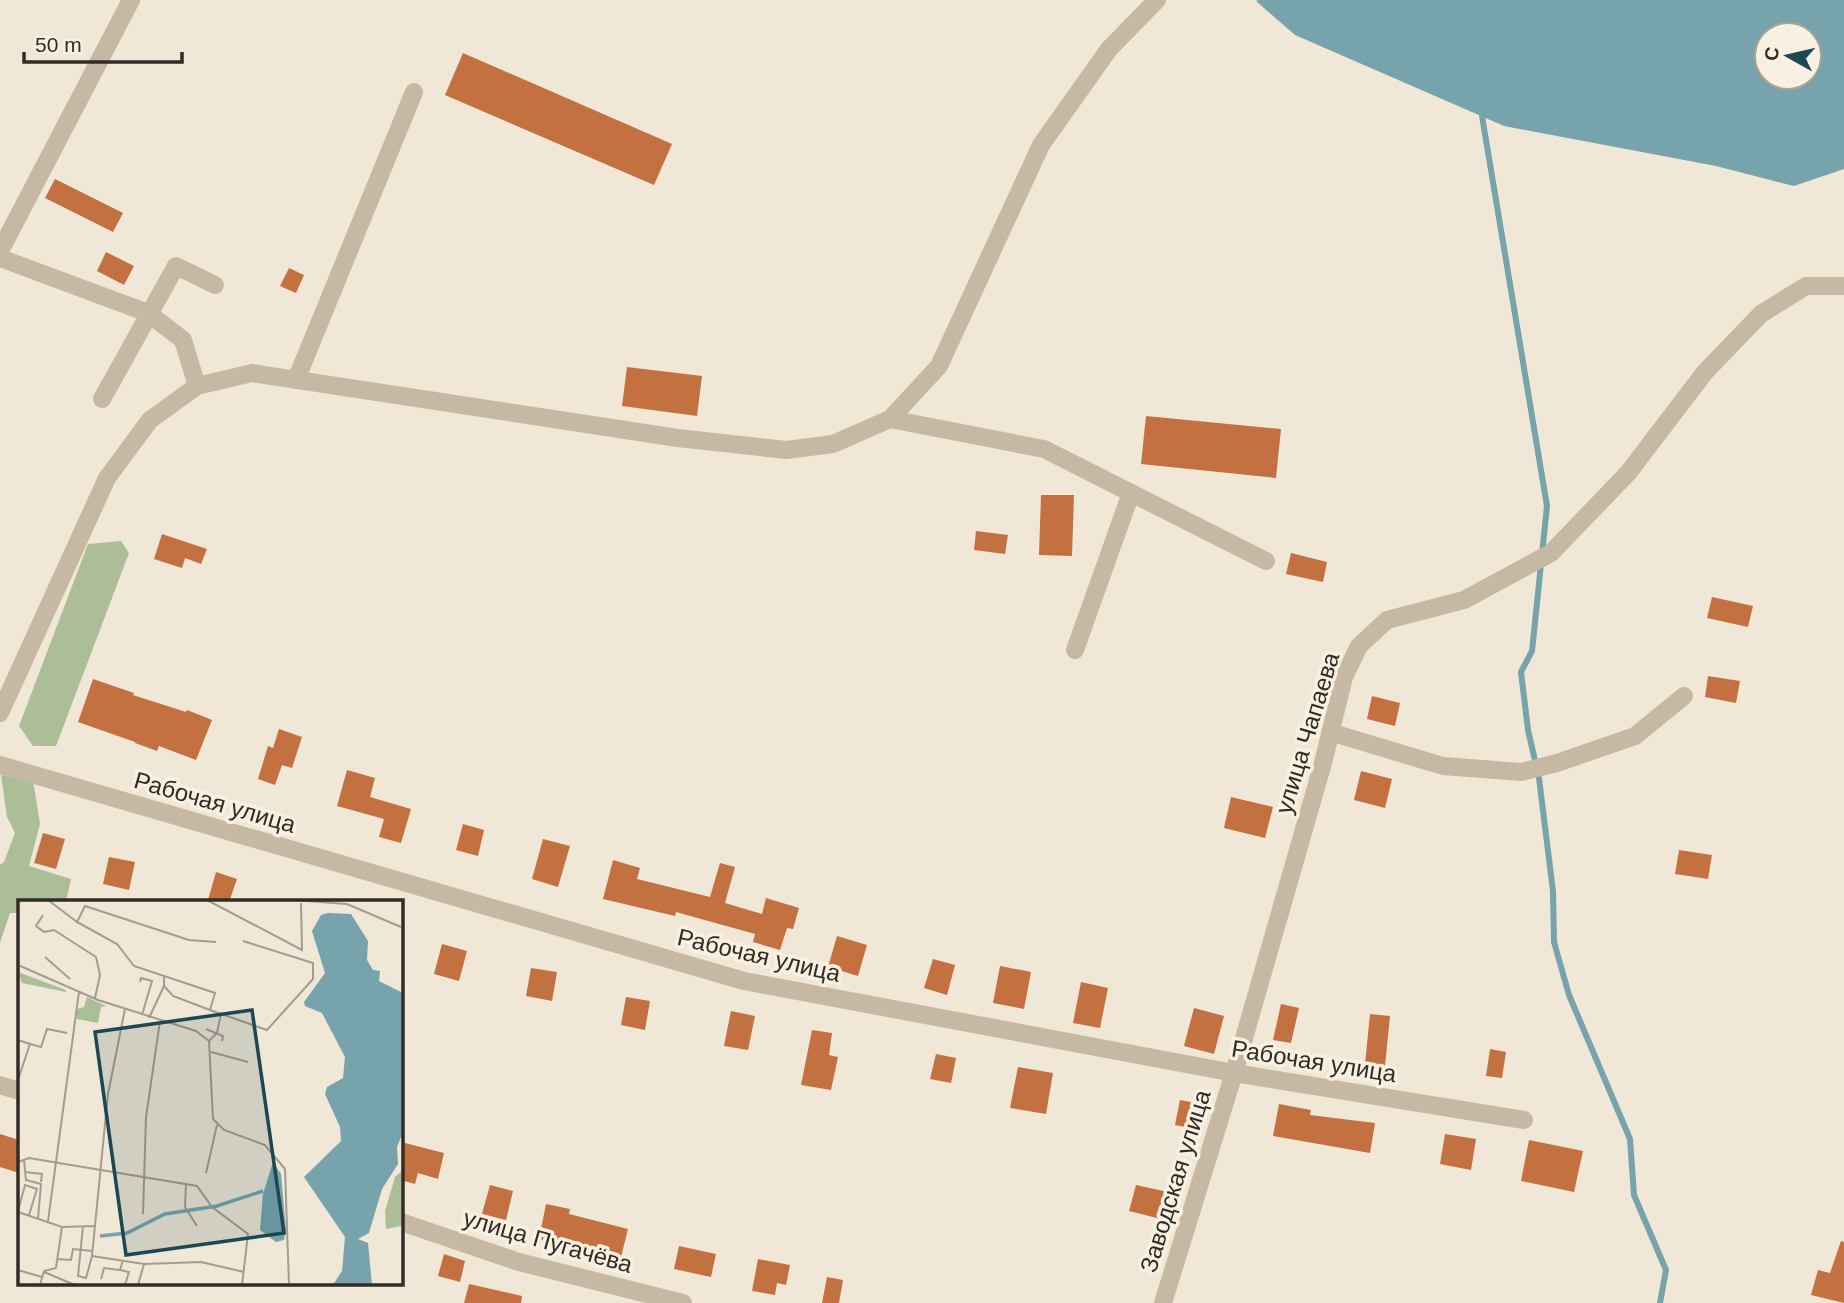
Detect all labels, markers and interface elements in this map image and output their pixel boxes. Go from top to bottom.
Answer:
scale bar [24,21,182,65]
north arrow [1753,21,1823,91]
text: 50 m [35,33,82,56]
text: С [1760,45,1783,62]
street label: улица Чапаева [1270,648,1345,817]
street label: Рабочая улица [131,766,299,838]
inset map [18,900,402,1286]
street label: Рабочая улица [675,923,844,987]
street label: Рабочая улица [1230,1035,1399,1087]
street label: Заводская улица [1134,1086,1216,1275]
street label: улица Пугачёва [460,1204,636,1278]

